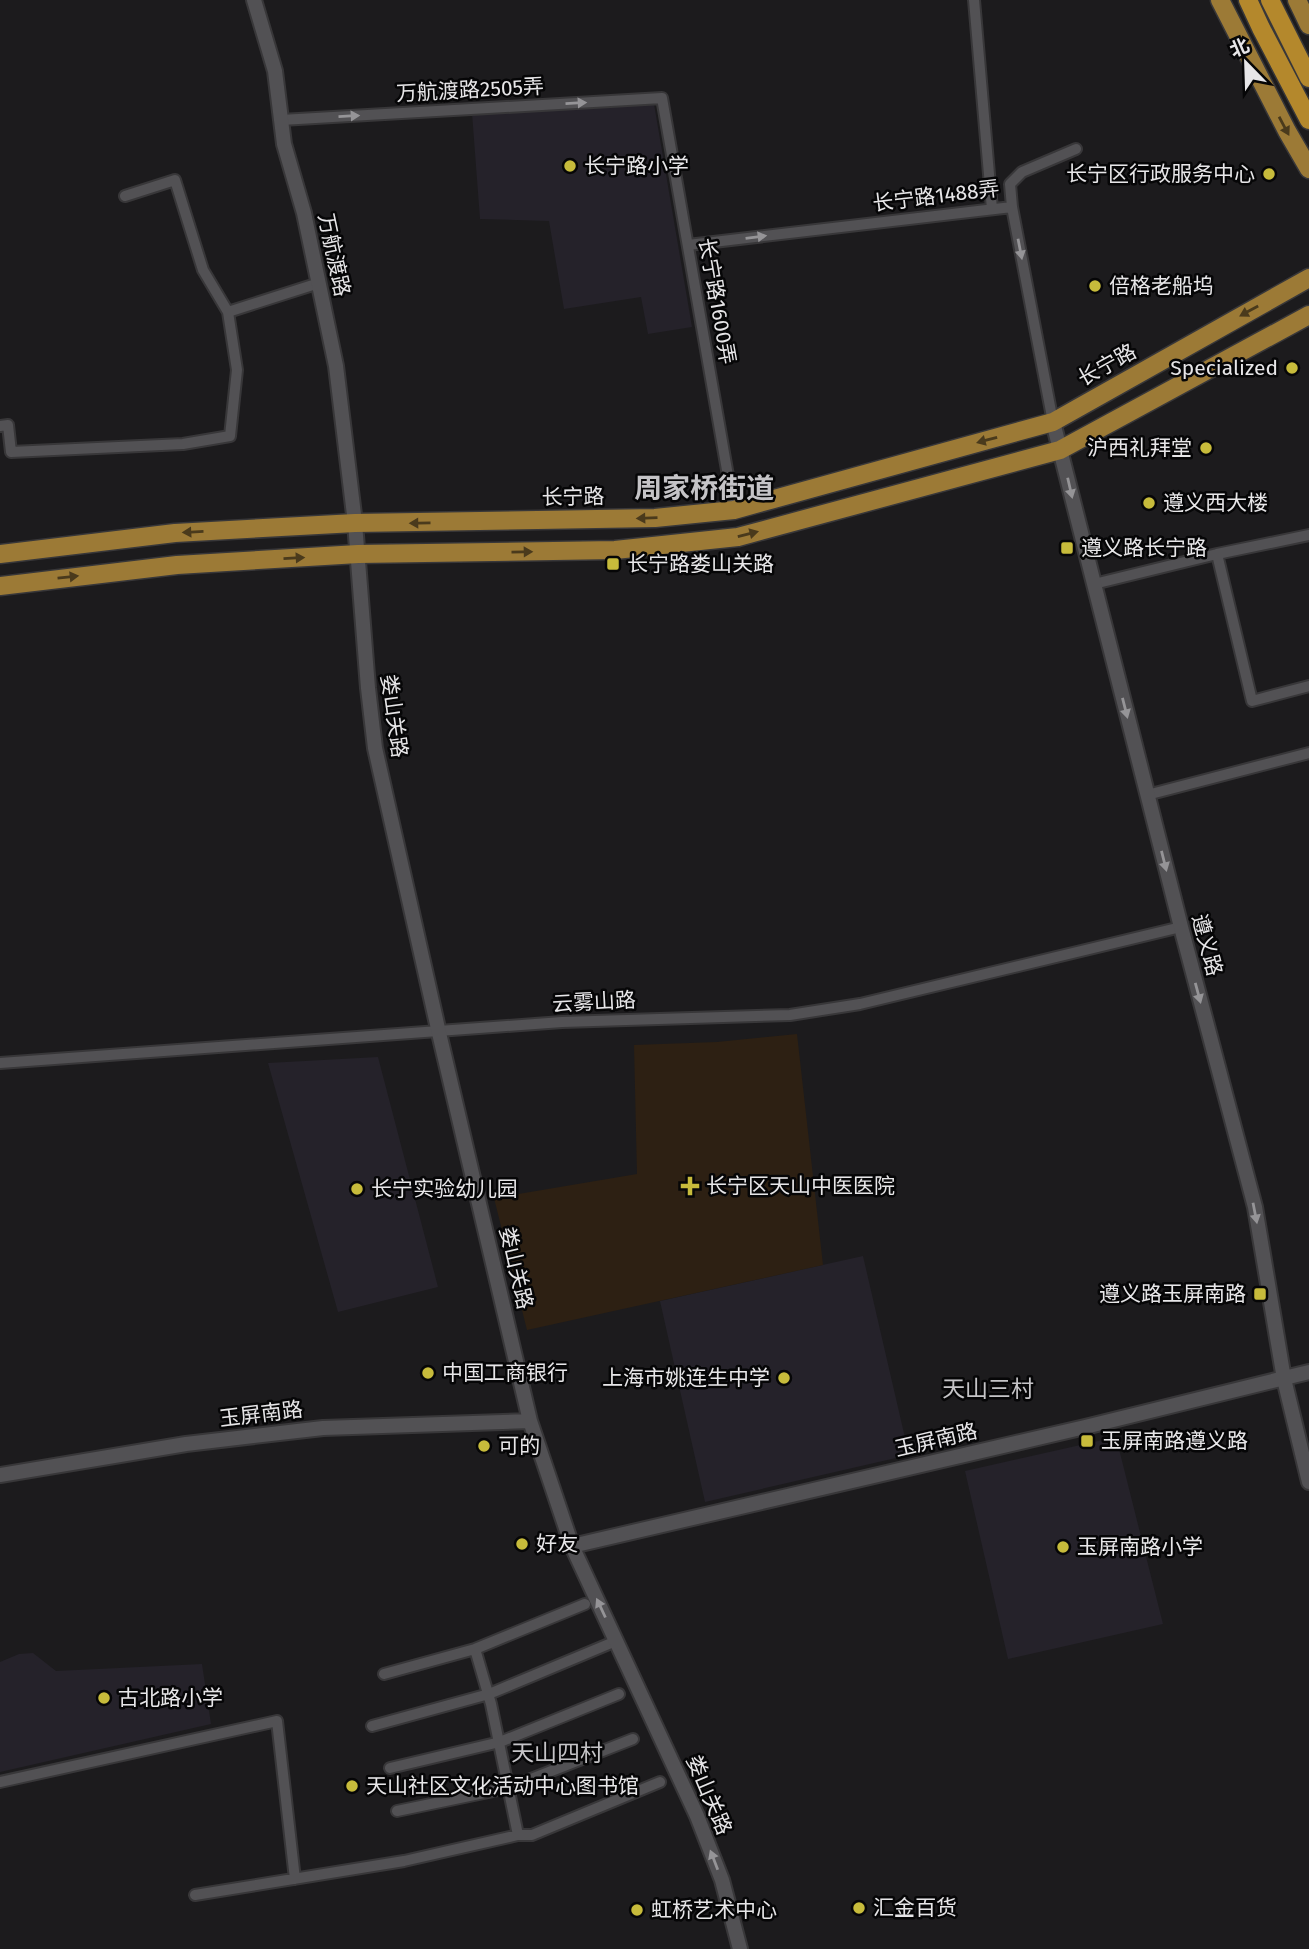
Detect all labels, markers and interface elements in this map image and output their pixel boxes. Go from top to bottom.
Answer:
north arrow [1211,28,1281,98]
text: 北 [1226,34,1253,62]
street label: 万航渡路2505弄 [395,73,545,107]
one-way arrow [565,97,587,108]
one-way arrow [338,111,360,122]
one-way arrow [1278,117,1290,137]
place label: 长宁路小学 [584,153,689,179]
marker: 长宁路小学 [562,158,578,174]
place label: 长宁区行政服务中心 [1066,161,1255,187]
marker: 长宁区行政服务中心 [1261,166,1277,182]
street label: 长宁路1488弄 [871,175,1001,217]
street label: 万航渡路 [313,211,355,299]
one-way arrow [745,231,767,242]
street label: 长宁路1600弄 [693,236,741,366]
one-way arrow [1015,238,1026,260]
place label: 倍格老船坞 [1109,273,1214,299]
marker: 倍格老船坞 [1087,278,1103,294]
one-way arrow [1240,305,1259,317]
street label: 长宁路 [1073,338,1141,392]
place label: Specialized [1170,355,1278,381]
marker: Specialized [1284,360,1300,376]
one-way arrow [976,435,998,446]
place label: 沪西礼拜堂 [1087,435,1192,461]
marker: 沪西礼拜堂 [1198,440,1214,456]
district label: 周家桥街道 [634,472,774,505]
one-way arrow [1064,477,1075,499]
street label: 长宁路 [541,483,605,511]
place label: 遵义西大楼 [1163,490,1268,516]
marker: 遵义西大楼 [1141,495,1157,511]
one-way arrow [636,513,658,524]
one-way arrow [409,517,431,528]
one-way arrow [181,526,203,537]
one-way arrow [737,528,759,539]
place label: 遵义路长宁路 [1081,535,1207,561]
marker: 遵义路长宁路 [1059,540,1075,556]
one-way arrow [511,546,533,557]
place label: 长宁路娄山关路 [627,551,774,577]
one-way arrow [284,552,306,563]
marker: 长宁路娄山关路 [605,556,621,572]
one-way arrow [57,571,79,582]
street label: 娄山关路 [375,673,413,759]
one-way arrow [1120,697,1131,719]
one-way arrow [1159,850,1170,872]
street label: 遵义路 [1186,911,1228,979]
one-way arrow [1193,982,1204,1004]
street label: 云雾山路 [551,987,637,1017]
place label: 长宁区天山中医医院 [706,1173,895,1199]
place label: 长宁实验幼儿园 [371,1176,518,1202]
marker: 长宁区天山中医医院 [680,1176,700,1196]
marker: 长宁实验幼儿园 [349,1181,365,1197]
one-way arrow [1250,1202,1261,1224]
street label: 娄山关路 [494,1224,538,1312]
place label: 遵义路玉屏南路 [1099,1281,1246,1307]
marker: 遵义路玉屏南路 [1252,1286,1268,1302]
place label: 中国工商银行 [442,1360,568,1386]
marker: 中国工商银行 [420,1365,436,1381]
place label: 上海市姚连生中学 [602,1365,770,1391]
marker: 上海市姚连生中学 [776,1370,792,1386]
district label: 天山三村 [942,1375,1034,1403]
street label: 玉屏南路 [218,1396,304,1432]
street label: 玉屏南路 [892,1418,980,1462]
place label: 玉屏南路遵义路 [1101,1428,1248,1454]
place label: 可的 [498,1433,540,1459]
marker: 玉屏南路遵义路 [1079,1433,1095,1449]
marker: 可的 [476,1438,492,1454]
place label: 好友 [536,1531,578,1557]
place label: 玉屏南路小学 [1077,1534,1203,1560]
marker: 好友 [514,1536,530,1552]
marker: 玉屏南路小学 [1055,1539,1071,1555]
one-way arrow [595,1598,607,1618]
place label: 古北路小学 [118,1685,223,1711]
marker: 古北路小学 [96,1690,112,1706]
district label: 天山四村 [511,1739,603,1767]
street label: 娄山关路 [681,1751,737,1839]
place label: 天山社区文化活动中心图书馆 [366,1773,639,1799]
marker: 天山社区文化活动中心图书馆 [344,1778,360,1794]
one-way arrow [708,1850,719,1871]
place label: 汇金百货 [873,1895,957,1921]
place label: 虹桥艺术中心 [651,1897,777,1923]
marker: 汇金百货 [851,1900,867,1916]
marker: 虹桥艺术中心 [629,1902,645,1918]

